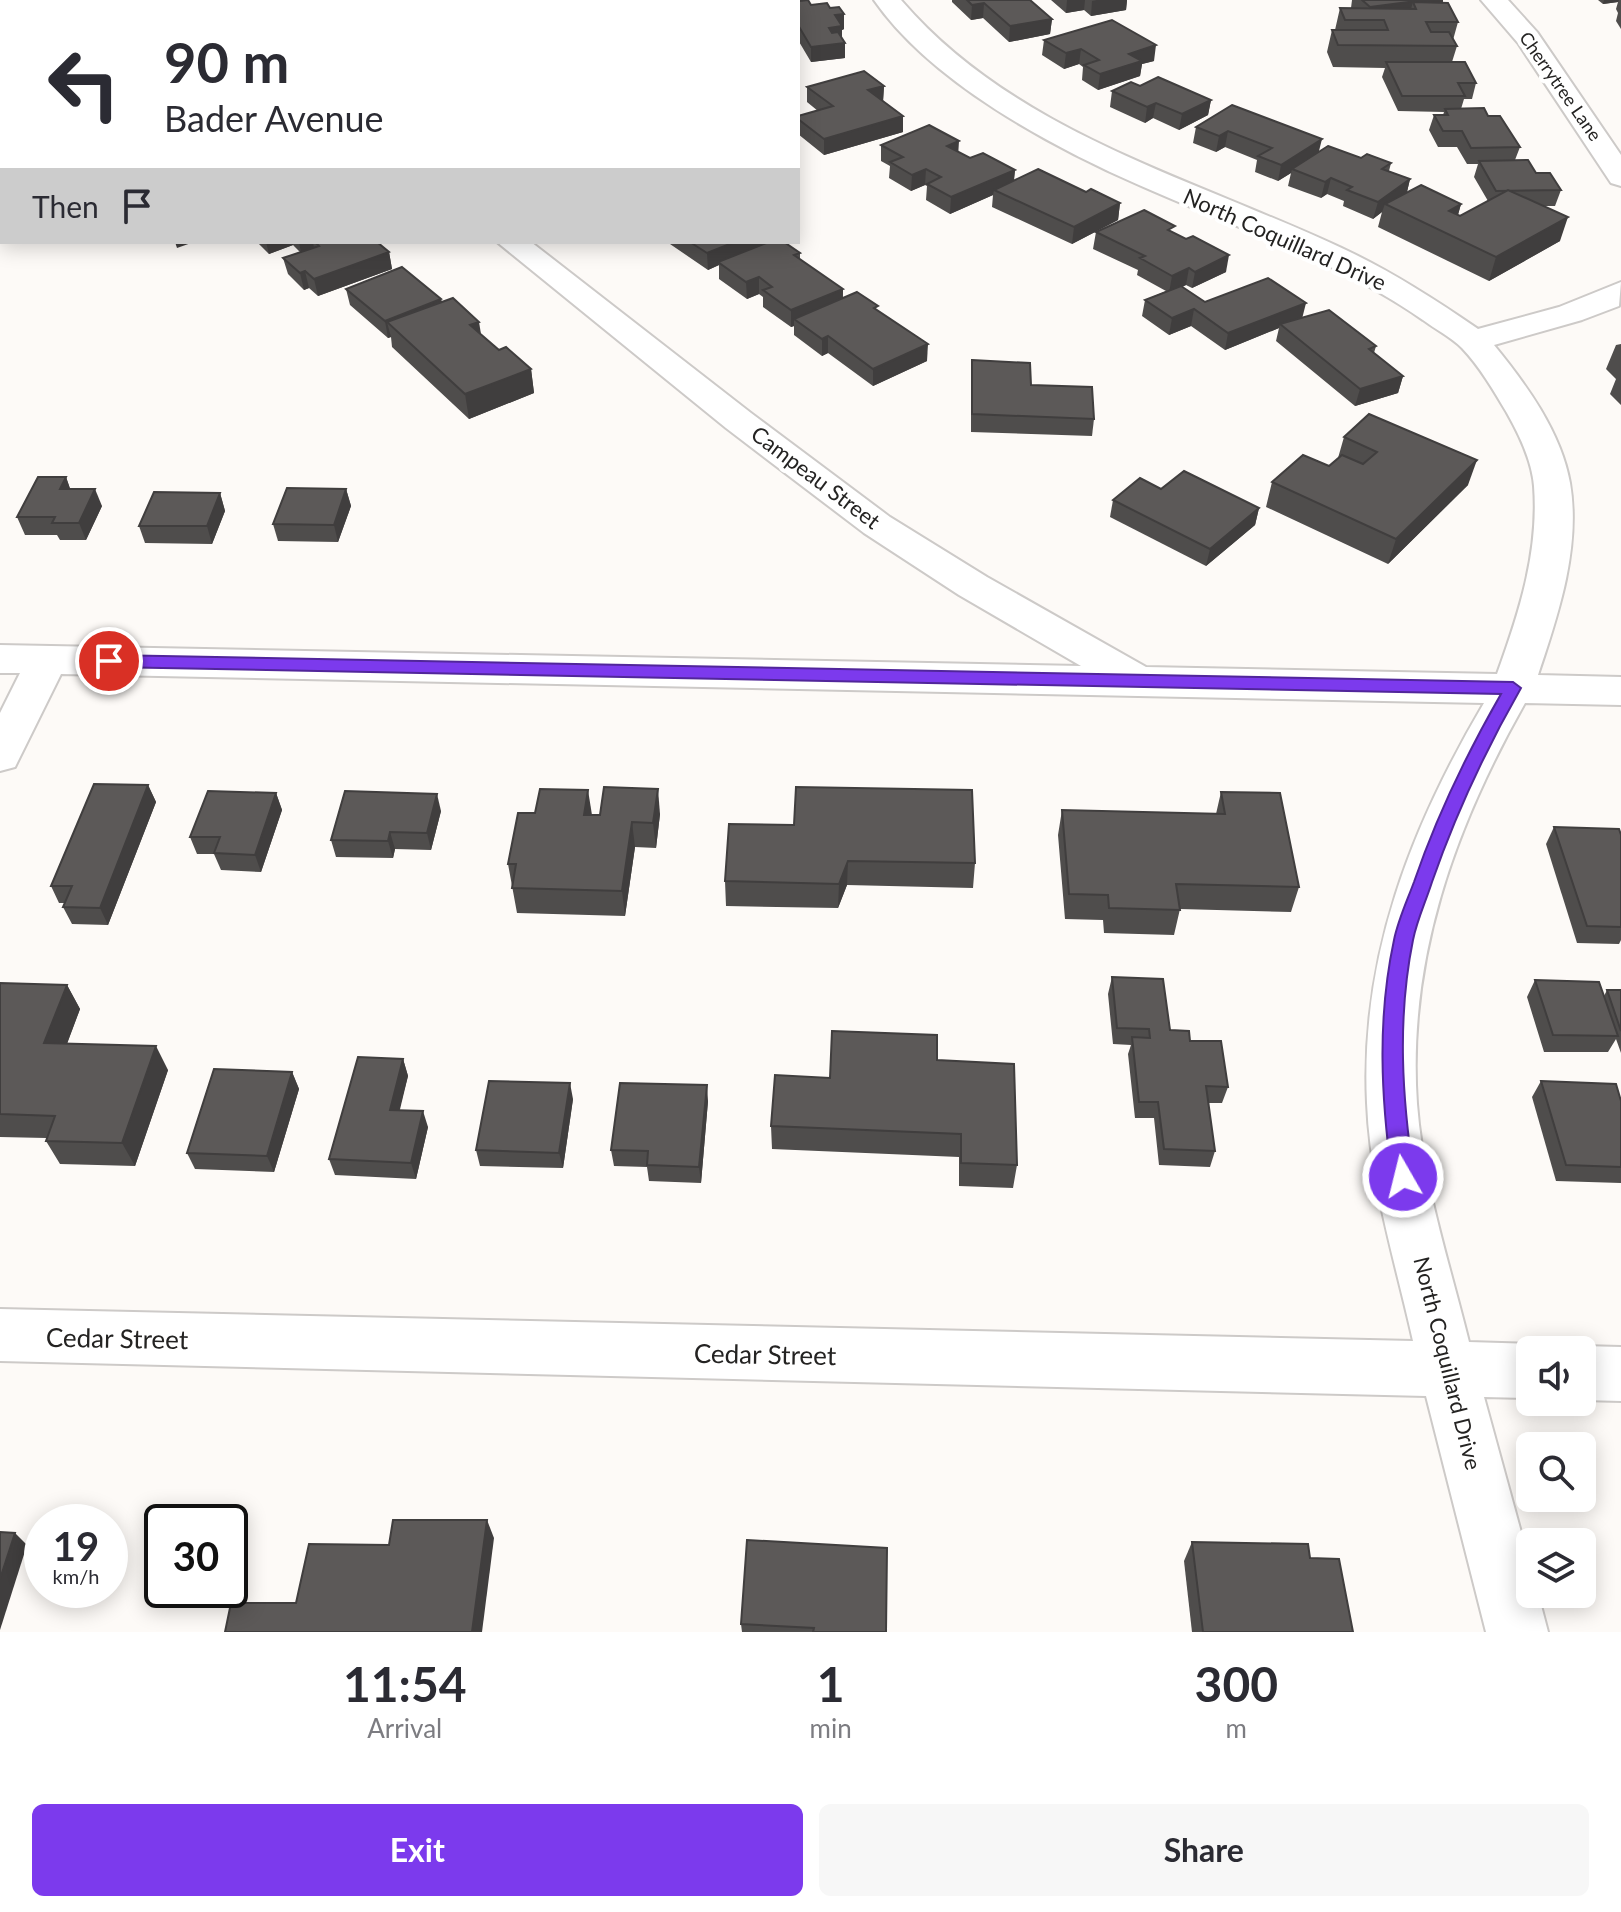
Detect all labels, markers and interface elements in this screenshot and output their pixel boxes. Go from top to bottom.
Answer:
street label: Cherrytree Lane [1515,27,1607,145]
text: 90 m [164,28,289,95]
icon: left [32,32,136,136]
text: Bader Avenue [164,96,384,140]
street label: North Coquillard Drive [1180,182,1390,296]
icon: arrive [115,184,159,228]
text: Then [32,188,99,224]
street label: Campeau Street [746,420,886,534]
pin [75,627,143,695]
icon: arrive [87,639,131,683]
position arrow [1361,1135,1445,1219]
street label: North Coquillard Drive [1408,1254,1488,1472]
street label: Cedar Street [46,1321,189,1355]
map controls [1516,1336,1596,1608]
button: sound [1516,1336,1596,1416]
street label: Cedar Street [694,1337,837,1371]
button: search [1516,1432,1596,1512]
speed limit sign: 30 [144,1504,248,1608]
text: 19 [53,1522,99,1570]
button: layers [1516,1528,1596,1608]
text: km/h [53,1564,99,1588]
text: 11:54 [343,1655,467,1712]
text: 1 [817,1655,845,1712]
text: 300 [1195,1655,1278,1712]
text: Arrival [367,1712,442,1744]
text: min [810,1712,852,1744]
text: m [1226,1712,1247,1744]
button: Exit [32,1804,803,1896]
button: Share [819,1804,1589,1896]

